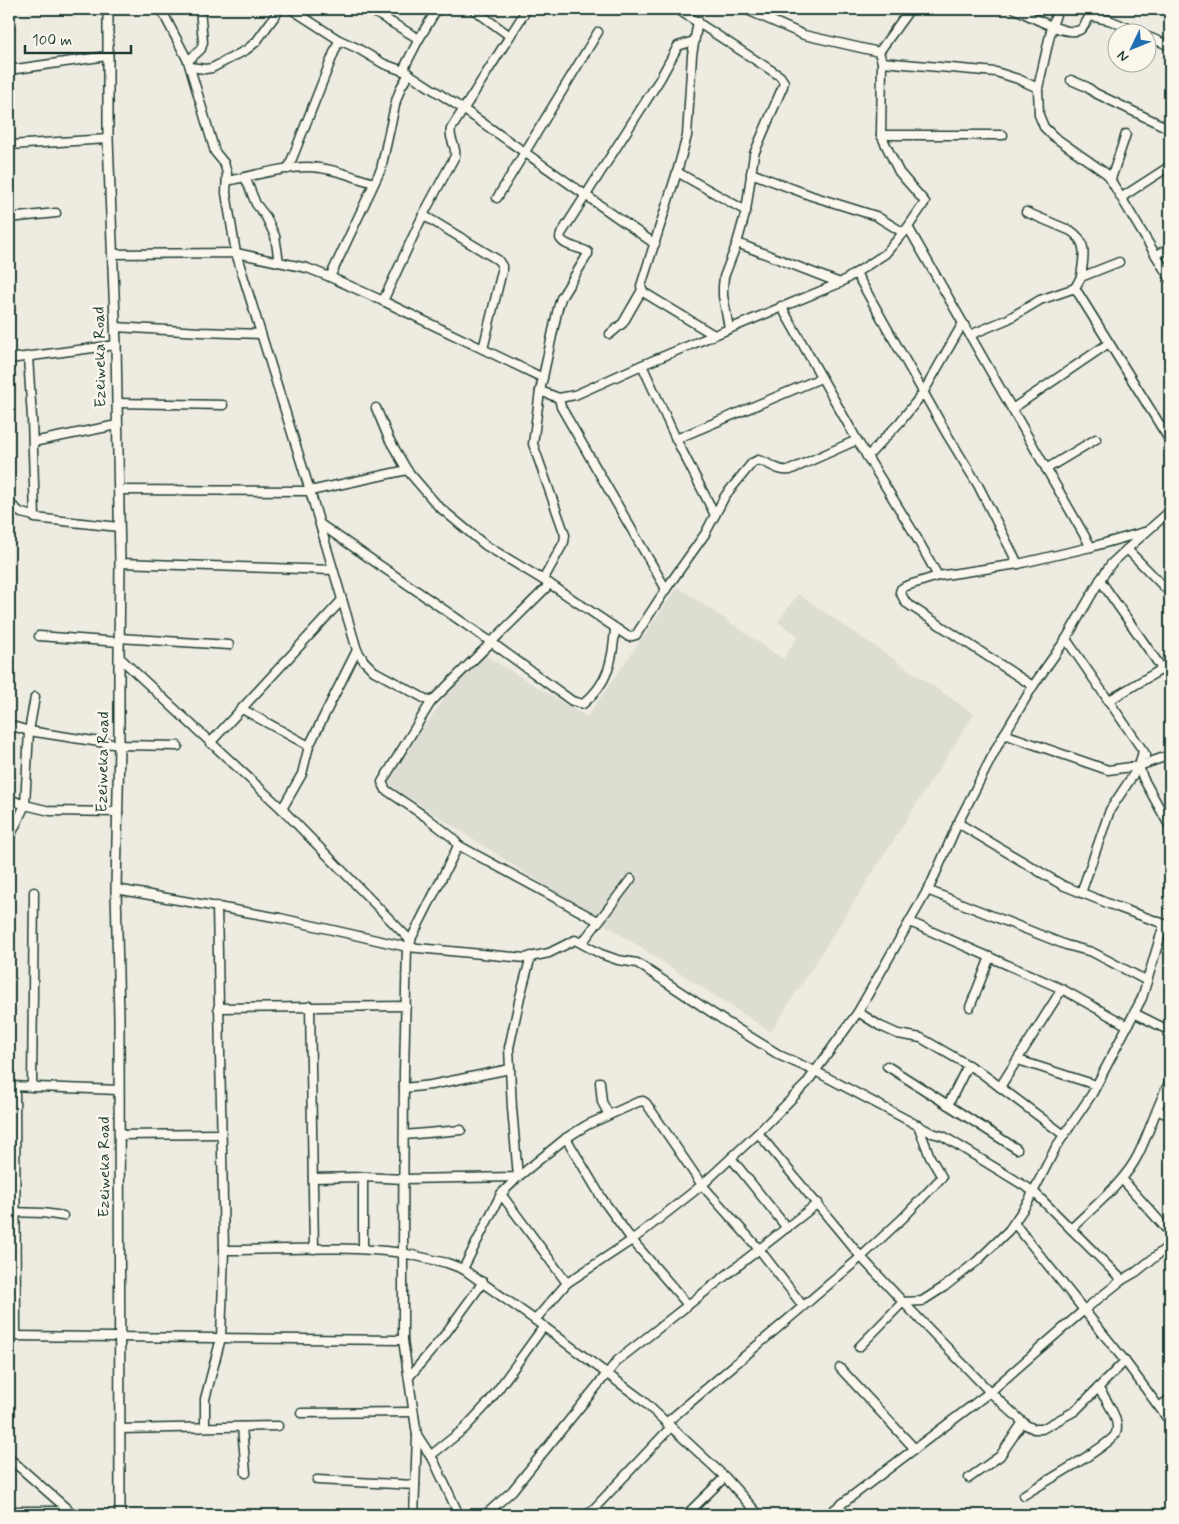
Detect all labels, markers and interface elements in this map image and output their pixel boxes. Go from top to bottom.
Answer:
scale bar [25,22,131,54]
north arrow [1106,22,1156,72]
text: 100 m [32,31,72,51]
text: N [1113,47,1133,66]
street label: Ezeiweka Road [89,306,111,408]
street label: Ezeiweka Road [92,711,114,813]
street label: Ezeiweka Road [94,1116,115,1218]

